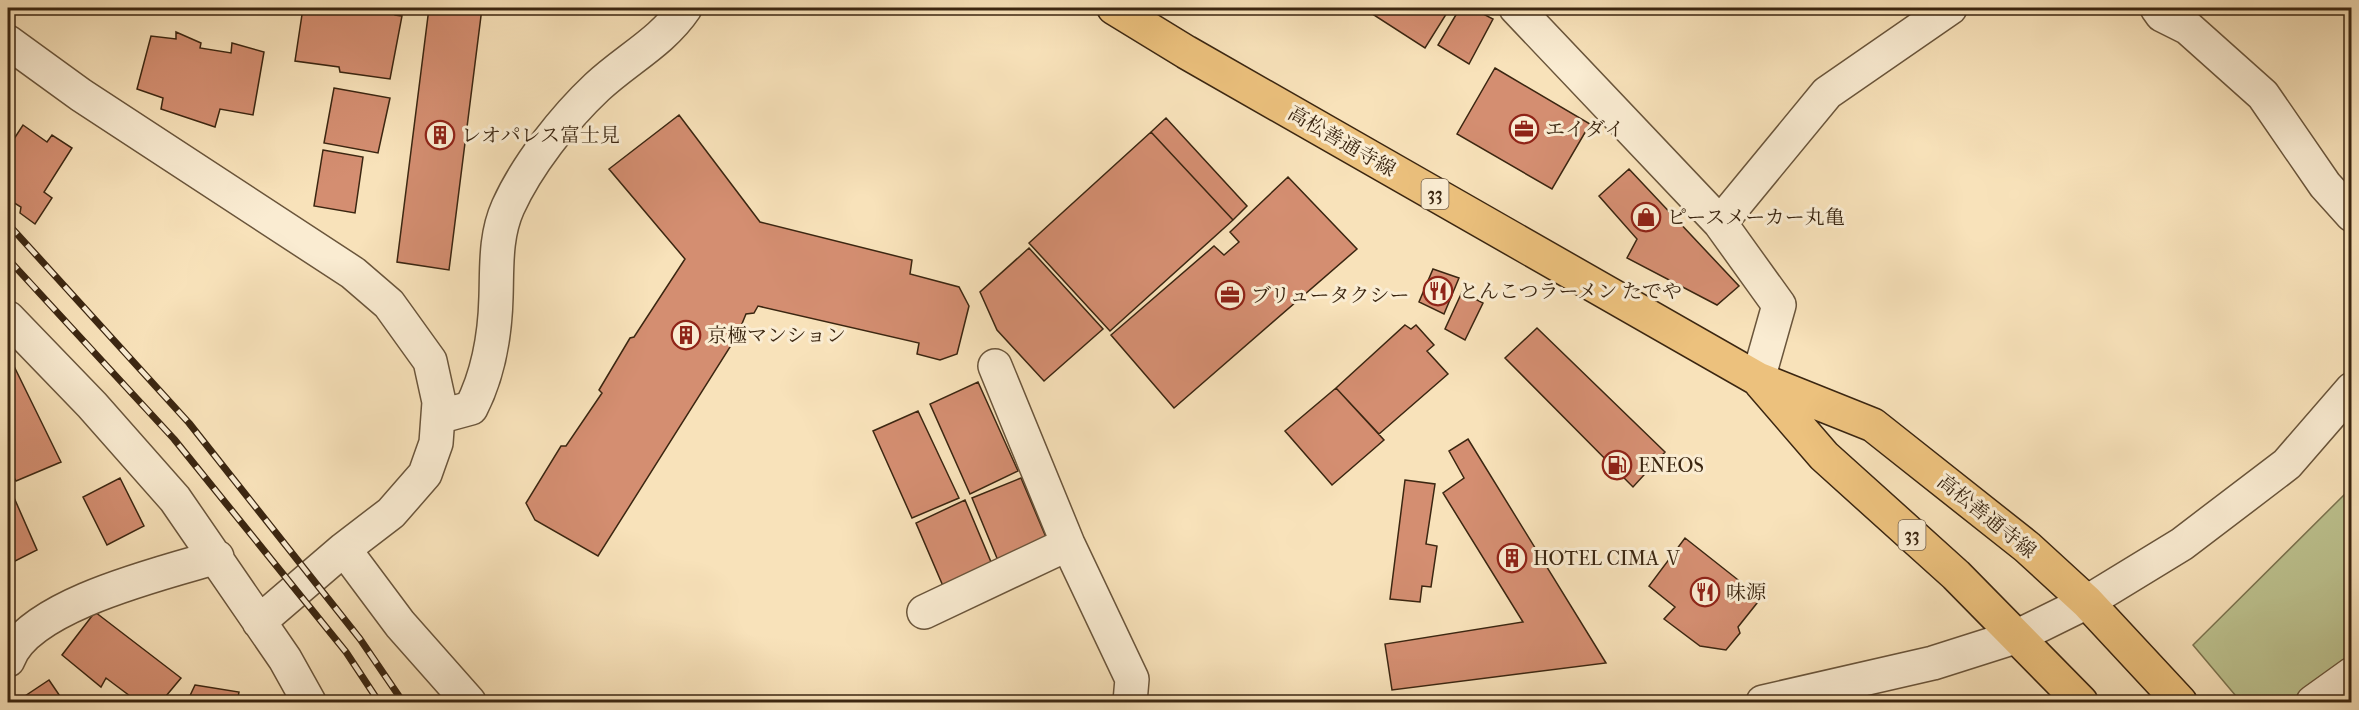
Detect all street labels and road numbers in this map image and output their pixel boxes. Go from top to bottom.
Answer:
street label: 高松善通寺線 [1284,101,1399,181]
road number: 33 [1422,179,1448,209]
street label: 高松善通寺線 [1933,470,2041,563]
road number: 33 [1898,520,1926,550]

